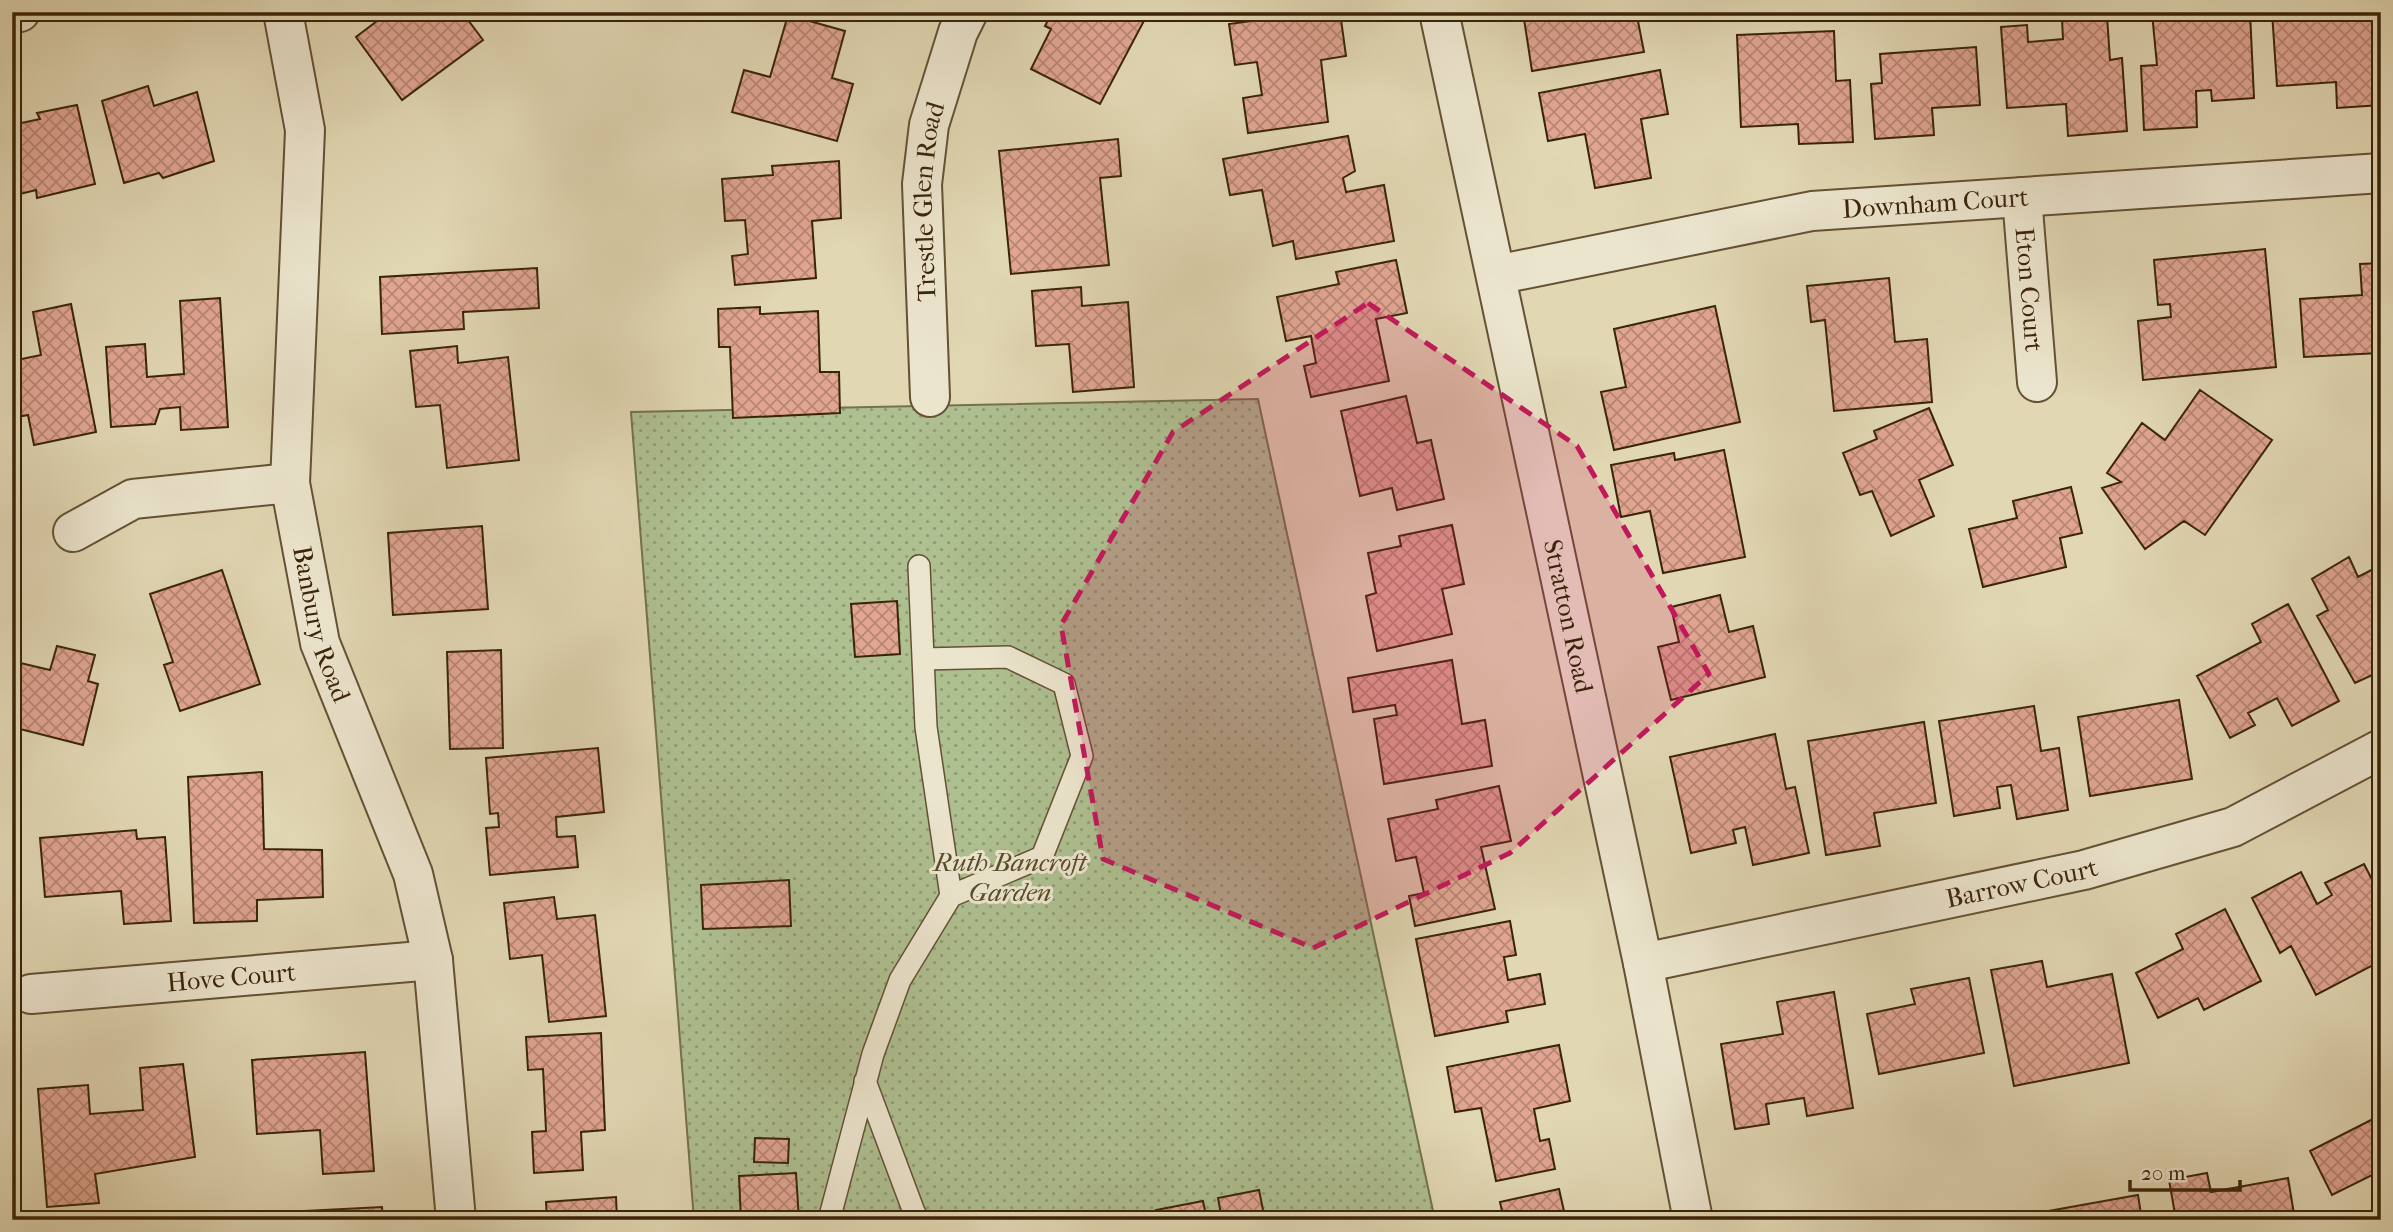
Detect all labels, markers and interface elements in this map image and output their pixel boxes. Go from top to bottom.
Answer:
street label: Trestle Glen Road [906,97,951,302]
street label: Downham Court [1841,181,2030,224]
street label: Eton Court [2009,226,2050,354]
street label: Stratton Road [1537,537,1600,697]
street label: Banbury Road [287,543,358,707]
park label: Ruth Bancroft Garden [932,847,1089,908]
street label: Barrow Court [1943,851,2102,914]
street label: Hove Court [165,956,298,998]
scale bar [2130,1148,2241,1192]
text: 20 m [2141,1161,2186,1185]

